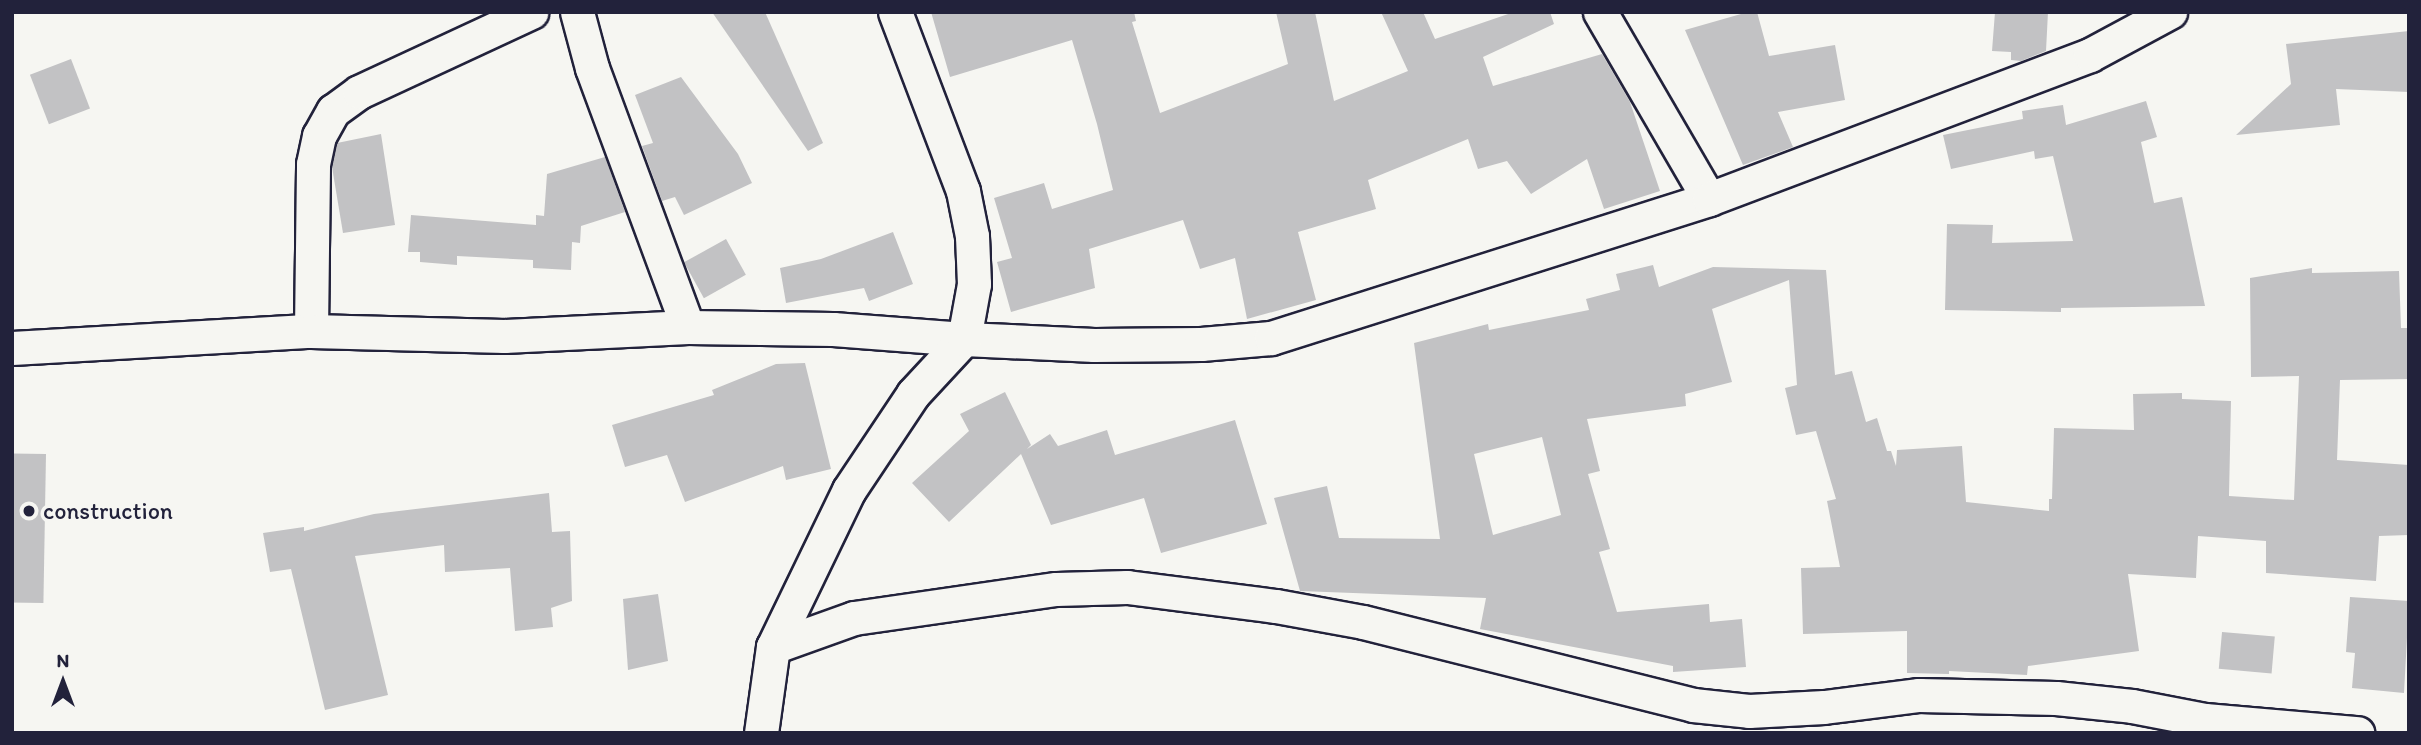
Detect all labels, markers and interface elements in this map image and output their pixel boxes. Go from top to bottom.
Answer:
place label: construction [43,497,173,525]
marker: construction [21,503,37,519]
north arrow [28,647,98,717]
text: N [57,649,69,672]

